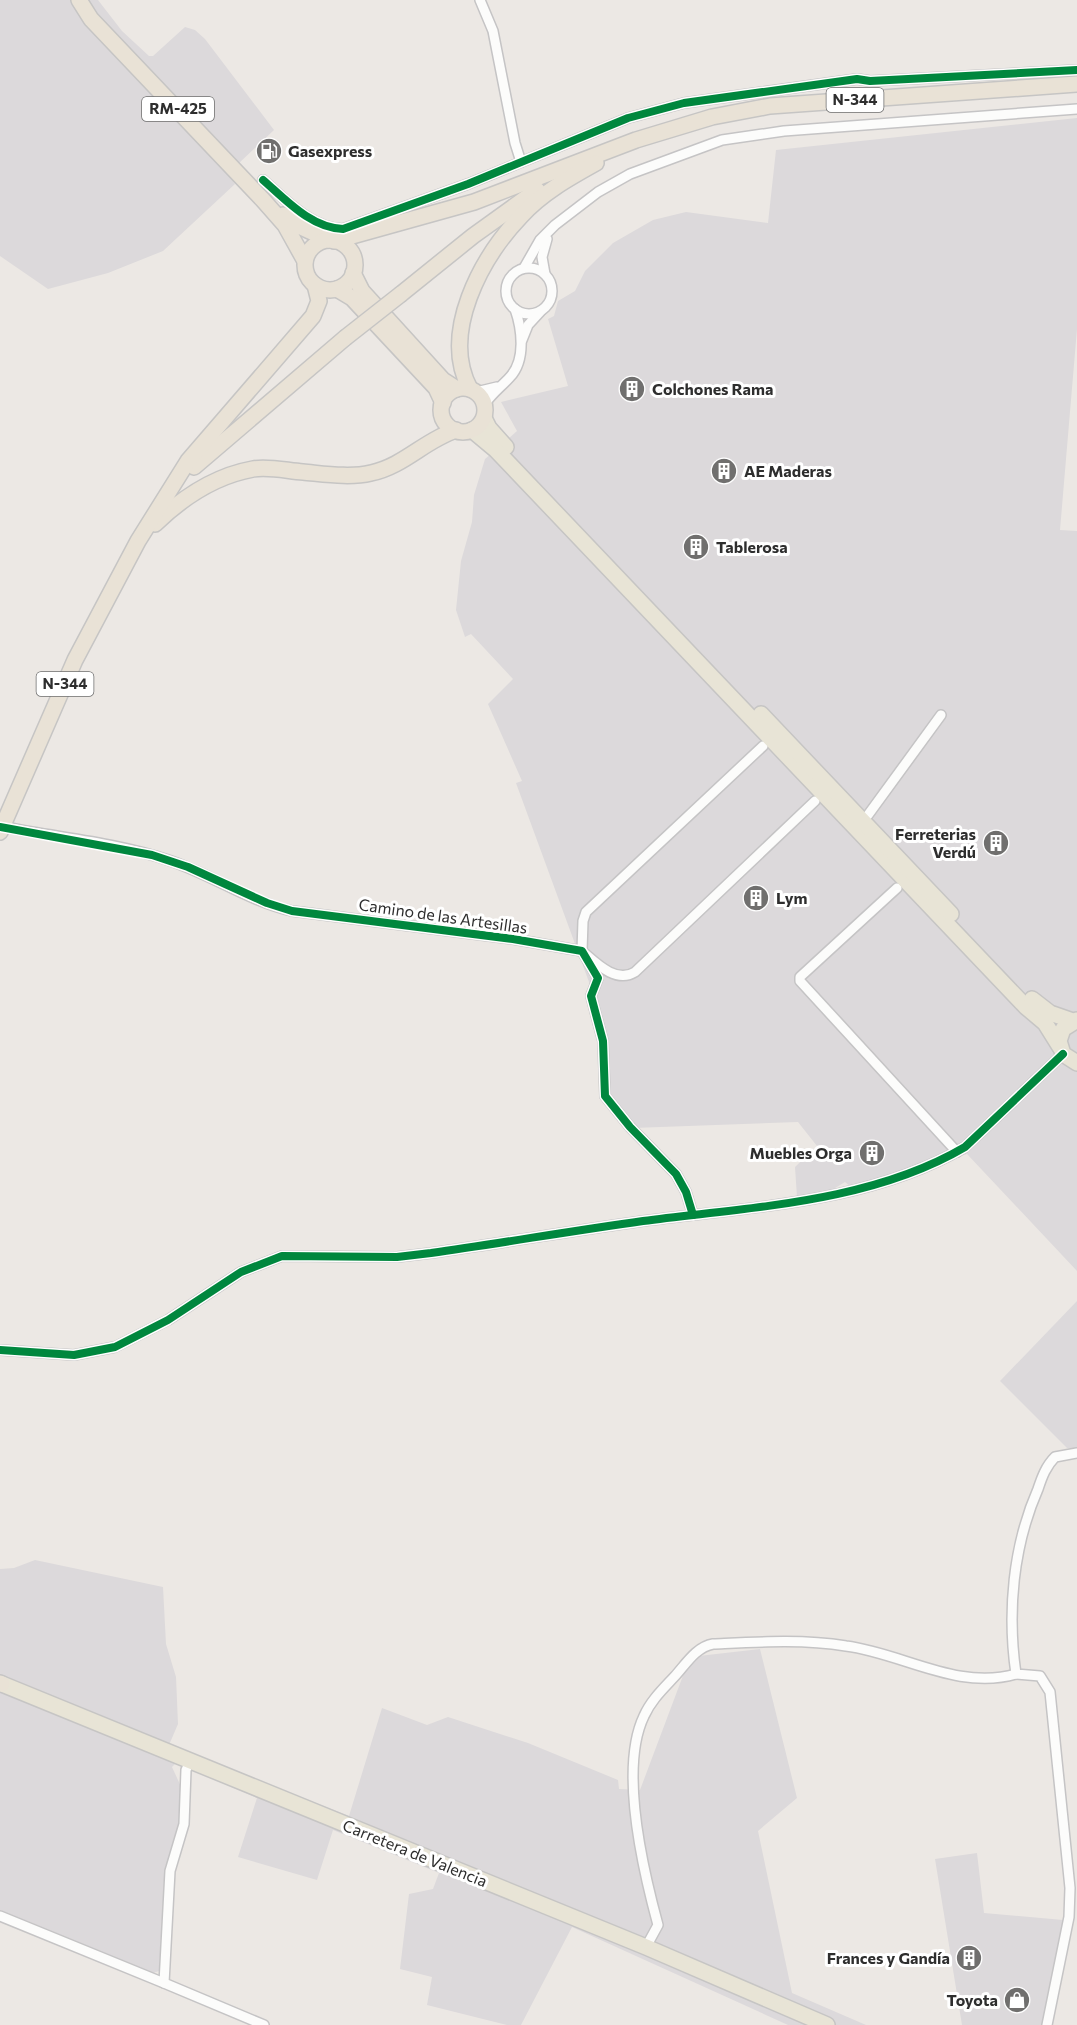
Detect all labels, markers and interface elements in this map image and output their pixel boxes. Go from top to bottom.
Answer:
road number: N-344 [826,88,884,112]
road number: RM-425 [142,97,214,121]
fuel station icon: Gasexpress [254,136,284,166]
place label: Gasexpress [288,141,372,160]
building icon: Colchones Rama [617,374,647,404]
place label: Colchones Rama [652,379,773,398]
building icon: AE Maderas [709,456,739,486]
place label: AE Maderas [744,461,832,480]
building icon: Tablerosa [681,532,711,562]
place label: Tablerosa [716,537,788,556]
road number: N-344 [36,672,94,696]
place label: Ferreterias Verdú [895,824,976,861]
building icon: Ferreterias Verdú [981,828,1011,858]
building icon: Lym [741,883,771,913]
place label: Lym [776,888,807,907]
street label: Camino de las Artesillas [357,894,529,937]
building icon: Muebles Orga [857,1138,887,1168]
place label: Muebles Orga [750,1143,852,1162]
street label: Carretera de Valencia [340,1815,490,1890]
building icon: Frances y Gandía [954,1943,984,1973]
place label: Frances y Gandía [827,1948,950,1967]
shop icon: Toyota [1002,1985,1032,2015]
place label: Toyota [946,1990,998,2009]

